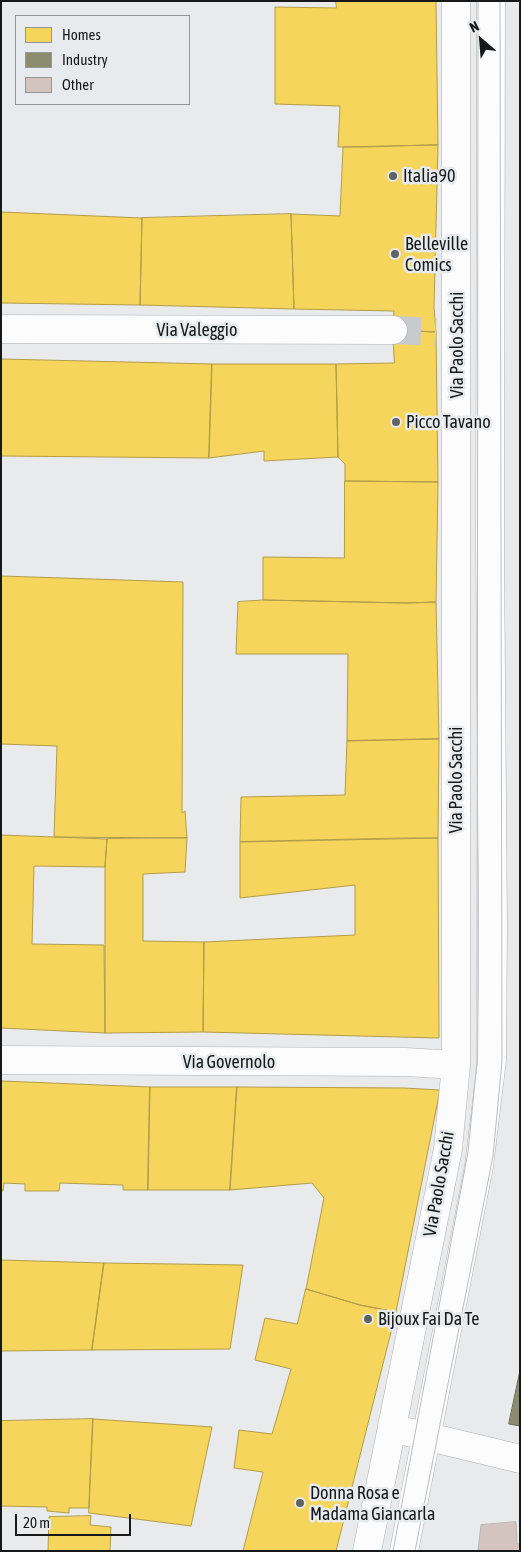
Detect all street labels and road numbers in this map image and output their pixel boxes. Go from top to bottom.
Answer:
street label: Via Paolo Sacchi [446,292,468,398]
street label: Via Valeggio [157,319,237,341]
street label: Via Paolo Sacchi [445,727,467,833]
street label: Via Governolo [183,1051,275,1073]
street label: Via Paolo Sacchi [419,1130,459,1238]

